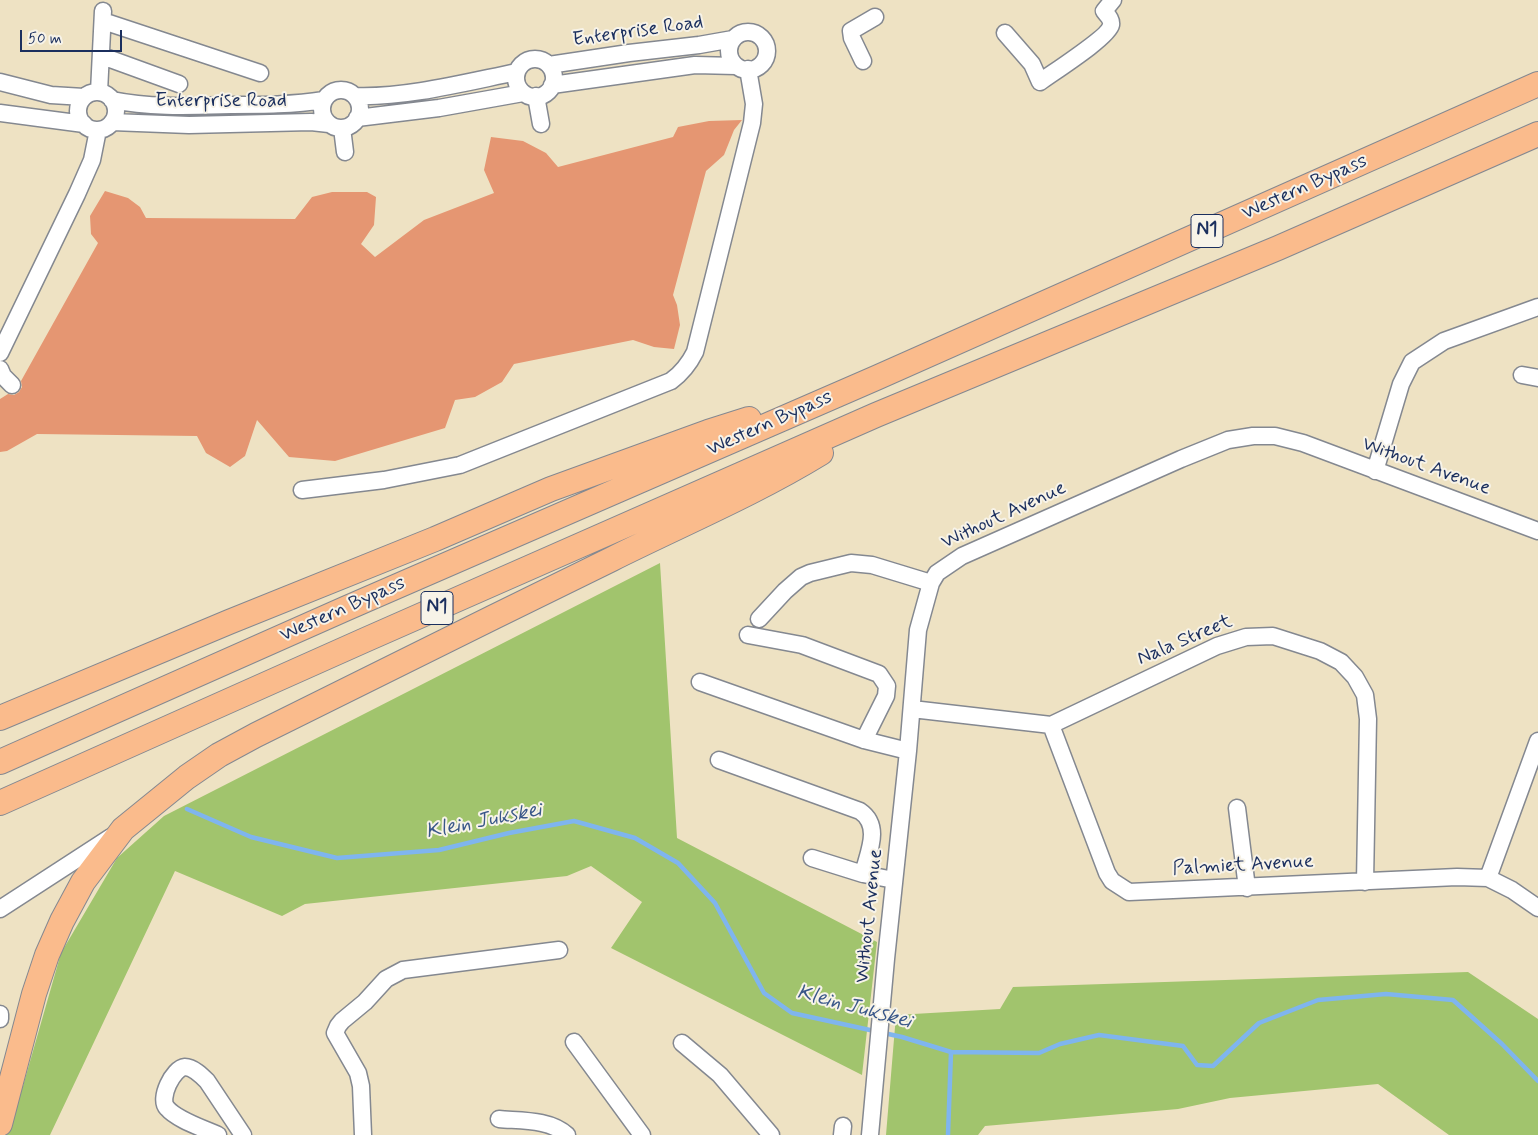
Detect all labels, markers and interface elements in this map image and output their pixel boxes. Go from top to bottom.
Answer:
street label: Enterprise Road [571,11,705,53]
scale bar [22,20,125,52]
text: 50 m [28,29,62,49]
street label: Enterprise Road [155,90,287,114]
street label: Western Bypass [1239,150,1371,226]
road number: N1 [1191,215,1223,248]
street label: Western Bypass [704,386,836,462]
street label: Without Avenue [1359,433,1493,501]
street label: Without Avenue [938,477,1070,555]
street label: Western Bypass [277,572,409,648]
road number: N1 [421,592,453,624]
street label: Nala Street [1134,610,1236,672]
water label: Klein Jukskei [424,798,544,846]
street label: Without Avenue [851,848,889,984]
street label: Palmiet Avenue [1172,850,1314,882]
water label: Klein Jukskei [794,981,914,1035]

